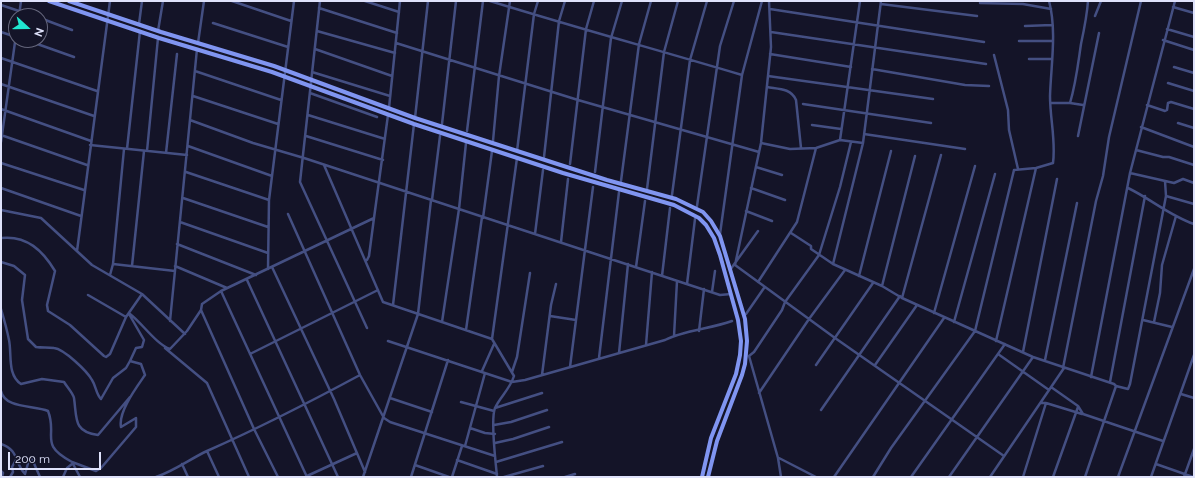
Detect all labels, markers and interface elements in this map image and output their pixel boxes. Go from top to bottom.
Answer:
north arrow [8,8,48,48]
text: N [31,26,46,38]
scale bar [10,444,103,470]
text: 200 m [15,452,50,466]

